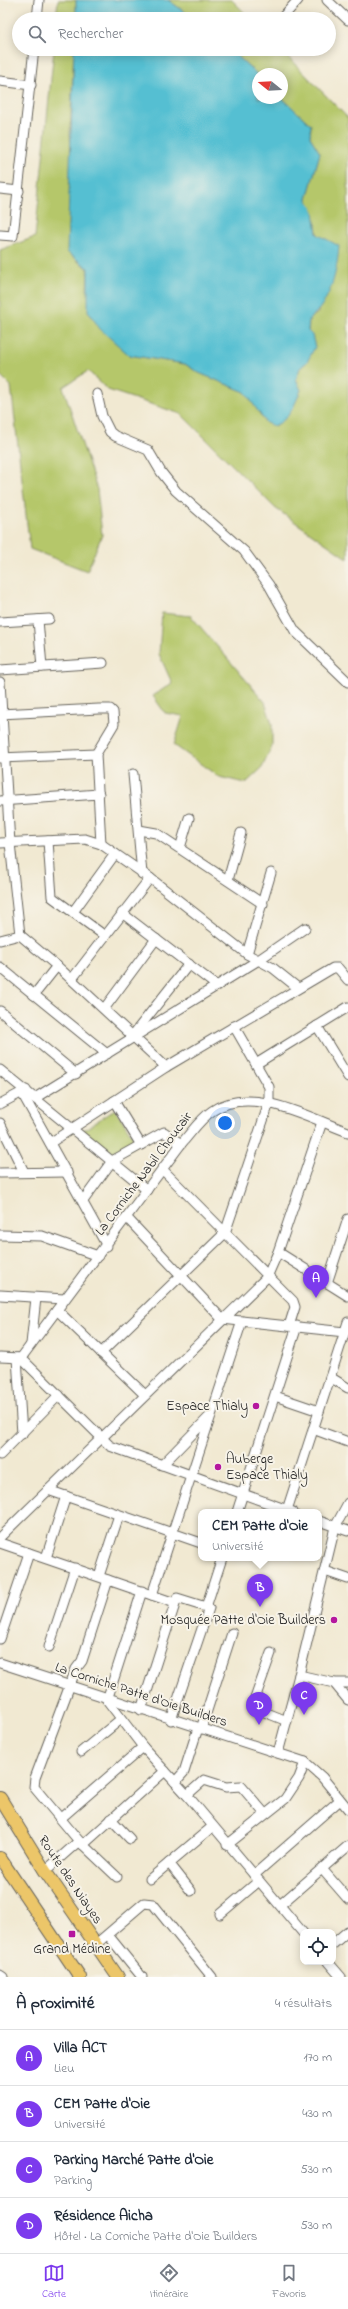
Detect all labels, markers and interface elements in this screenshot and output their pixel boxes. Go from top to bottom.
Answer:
search box [12,12,336,56]
icon: search [26,23,48,45]
text: Rechercher [58,23,123,45]
north arrow [252,68,288,104]
street label: La Corniche Nabil Choucair [90,1107,198,1240]
your location [215,1113,235,1133]
pin: A [303,1265,329,1298]
place label: Espace Thialy [166,1396,248,1418]
marker: Espace Thialy [251,1401,261,1411]
place label: Auberge Espace Thialy [226,1449,308,1487]
marker: Auberge Espace Thialy [213,1462,223,1472]
popup [198,1509,322,1561]
text: CEM Patte d'Oie [212,1515,308,1537]
text: Université [212,1537,263,1556]
pin: B [247,1574,273,1607]
place label: Mosquée Patte d'Oie Builders [161,1610,326,1631]
marker: Mosquée Patte d'Oie Builders [329,1615,339,1625]
street label: La Corniche Patte d'Oie Builders [52,1657,230,1733]
pin: C [291,1682,317,1715]
pin: D [246,1692,272,1725]
street label: Route des Niayes [32,1831,107,1929]
marker: Grand Médine [67,1929,77,1939]
map controls [300,1929,336,1965]
button: locate [300,1929,336,1965]
place label: Grand Médine [33,1939,111,1960]
text: À proximité [16,1991,94,2016]
text: 4 résultats [275,1994,332,2013]
text: Villa ACT [54,2037,107,2059]
text: A [25,2048,33,2067]
text: 170 m [304,2048,332,2067]
text: Lieu [54,2059,74,2078]
text: CEM Patte d'Oie [54,2093,150,2115]
text: B [25,2104,33,2123]
text: 430 m [302,2104,332,2123]
text: Université [54,2115,105,2134]
text: Parking Marché Patte d'Oie [54,2149,214,2171]
text: C [25,2160,33,2179]
text: 530 m [300,2160,332,2179]
text: Parking [54,2171,92,2190]
text: Résidence Aicha [54,2205,153,2227]
text: D [24,2216,34,2235]
text: 530 m [300,2216,332,2235]
text: Hôtel · La Corniche Patte d'Oie Builders [54,2227,257,2246]
tab: Carte [42,2262,66,2302]
tab: Itinéraire [150,2262,188,2302]
tab: Favoris [272,2262,306,2302]

